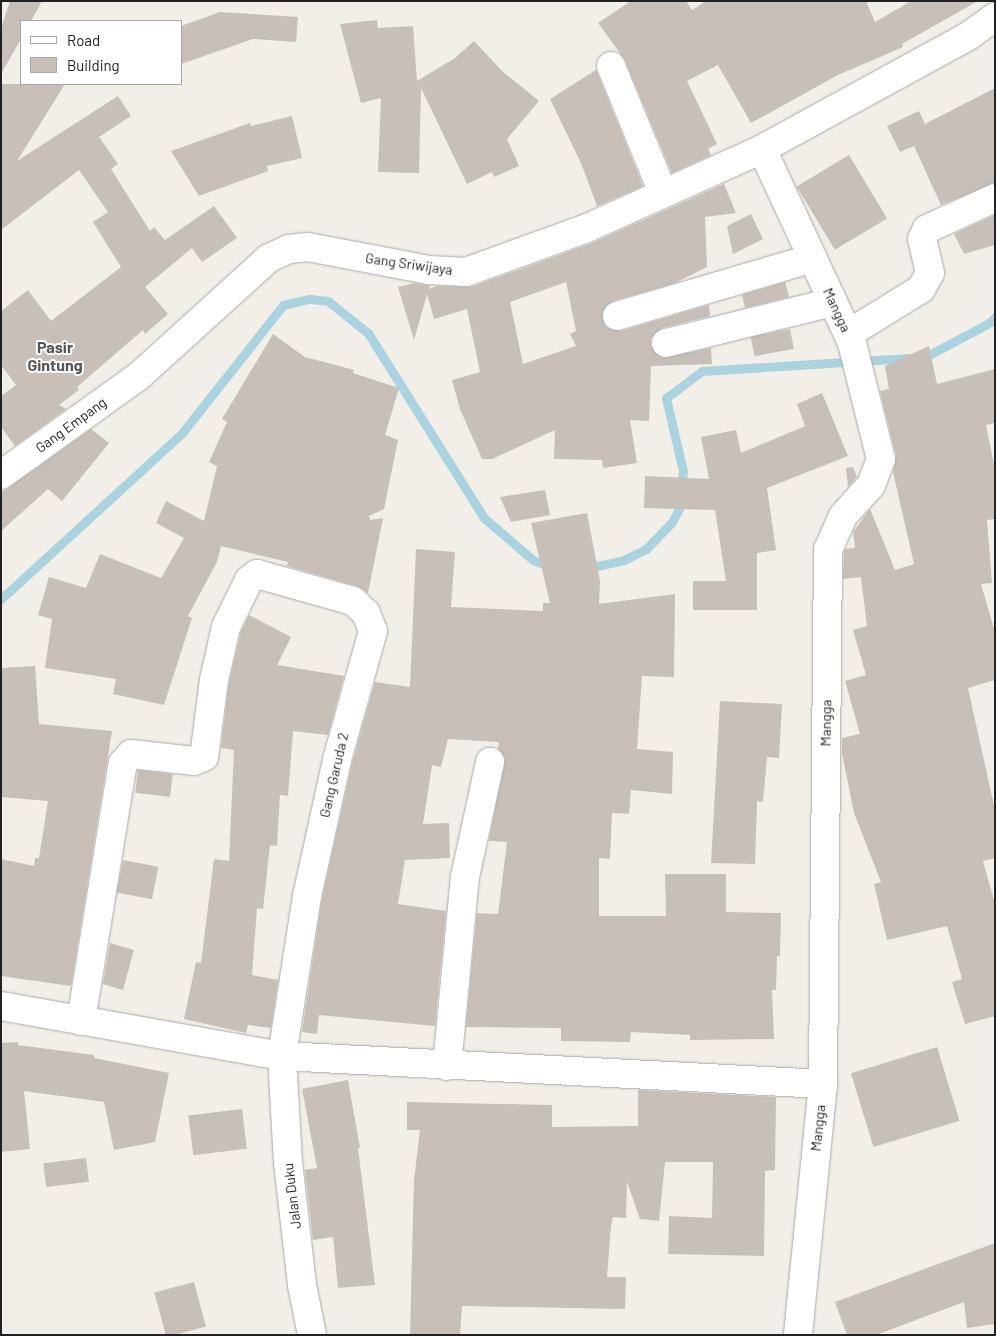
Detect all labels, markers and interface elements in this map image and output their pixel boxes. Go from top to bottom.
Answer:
legend [20,20,182,85]
text: Road [67,31,100,49]
text: Building [67,56,120,74]
street label: Gang Sriwijaya [364,250,454,278]
street label: Mangga [819,285,855,335]
district label: Pasir Gintung [27,337,83,375]
street label: Gang Empang [32,394,110,456]
street label: Mangga [817,699,835,747]
street label: Gang Garuda 2 [316,731,352,819]
street label: Mangga [807,1104,829,1152]
street label: Jalan Duku [280,1162,304,1230]

